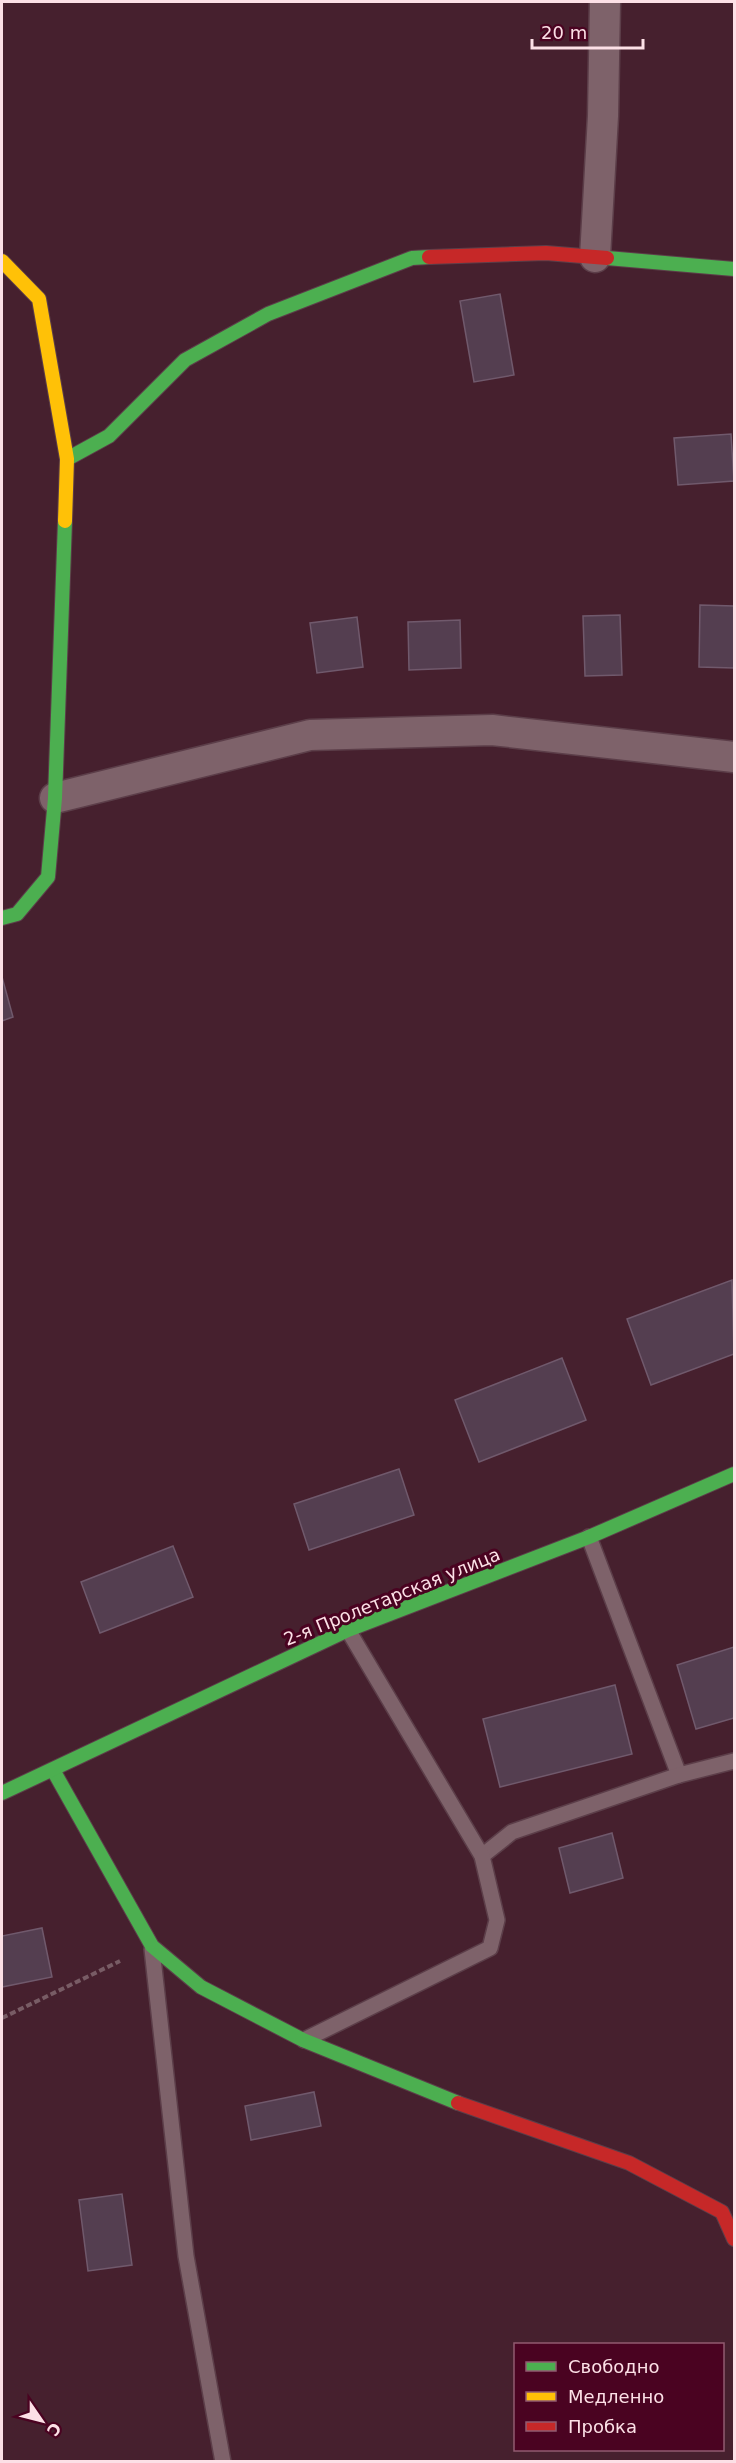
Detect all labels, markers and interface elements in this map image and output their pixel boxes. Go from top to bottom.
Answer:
scale bar [532,12,643,50]
text: 20 m [541,22,587,43]
street label: 2-я Пролетарская улица [281,1543,503,1650]
legend [514,2343,724,2451]
text: Свободно [568,2356,660,2377]
text: Медленно [568,2386,664,2407]
north arrow [12,2391,72,2451]
text: Пробка [568,2416,637,2437]
text: С [43,2419,65,2440]

